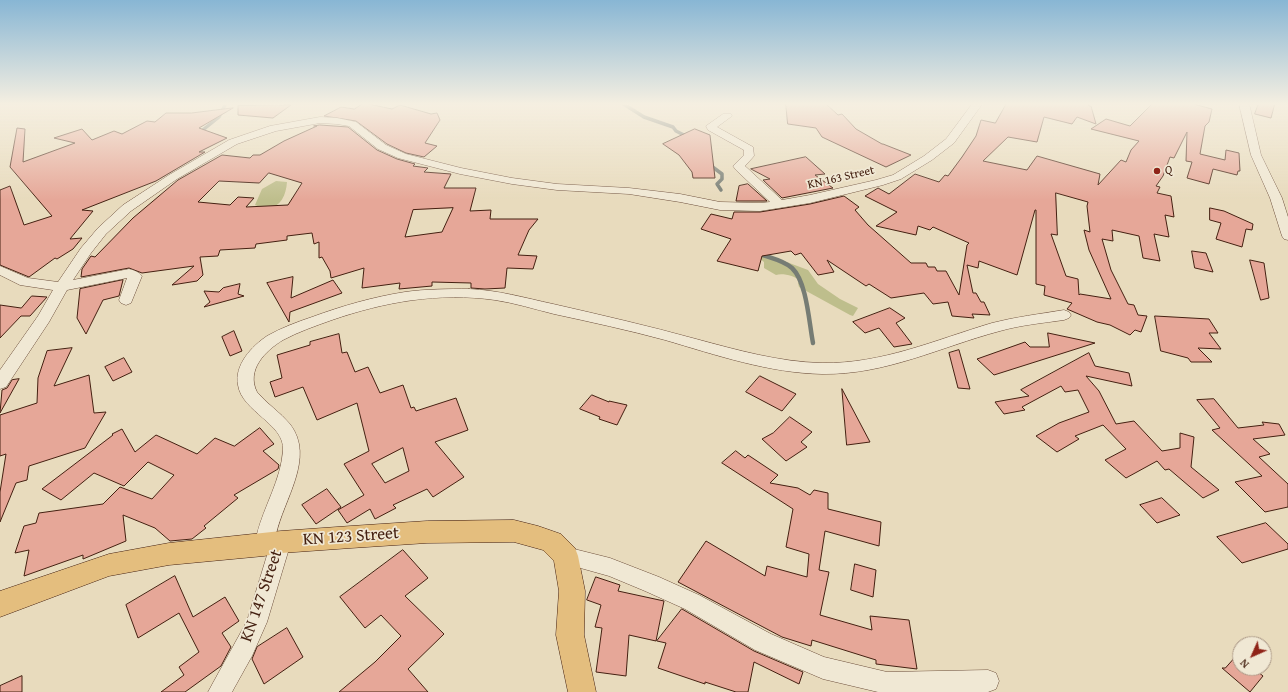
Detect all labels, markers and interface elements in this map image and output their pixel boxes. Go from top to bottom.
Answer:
street label: KN 163 Street [806,163,876,193]
place label: Q [1165,164,1172,178]
marker: Q [1152,166,1162,176]
street label: KN 123 Street [302,523,400,551]
street label: KN 147 Street [237,547,287,645]
north arrow [1232,636,1272,676]
text: N [1236,656,1252,672]

